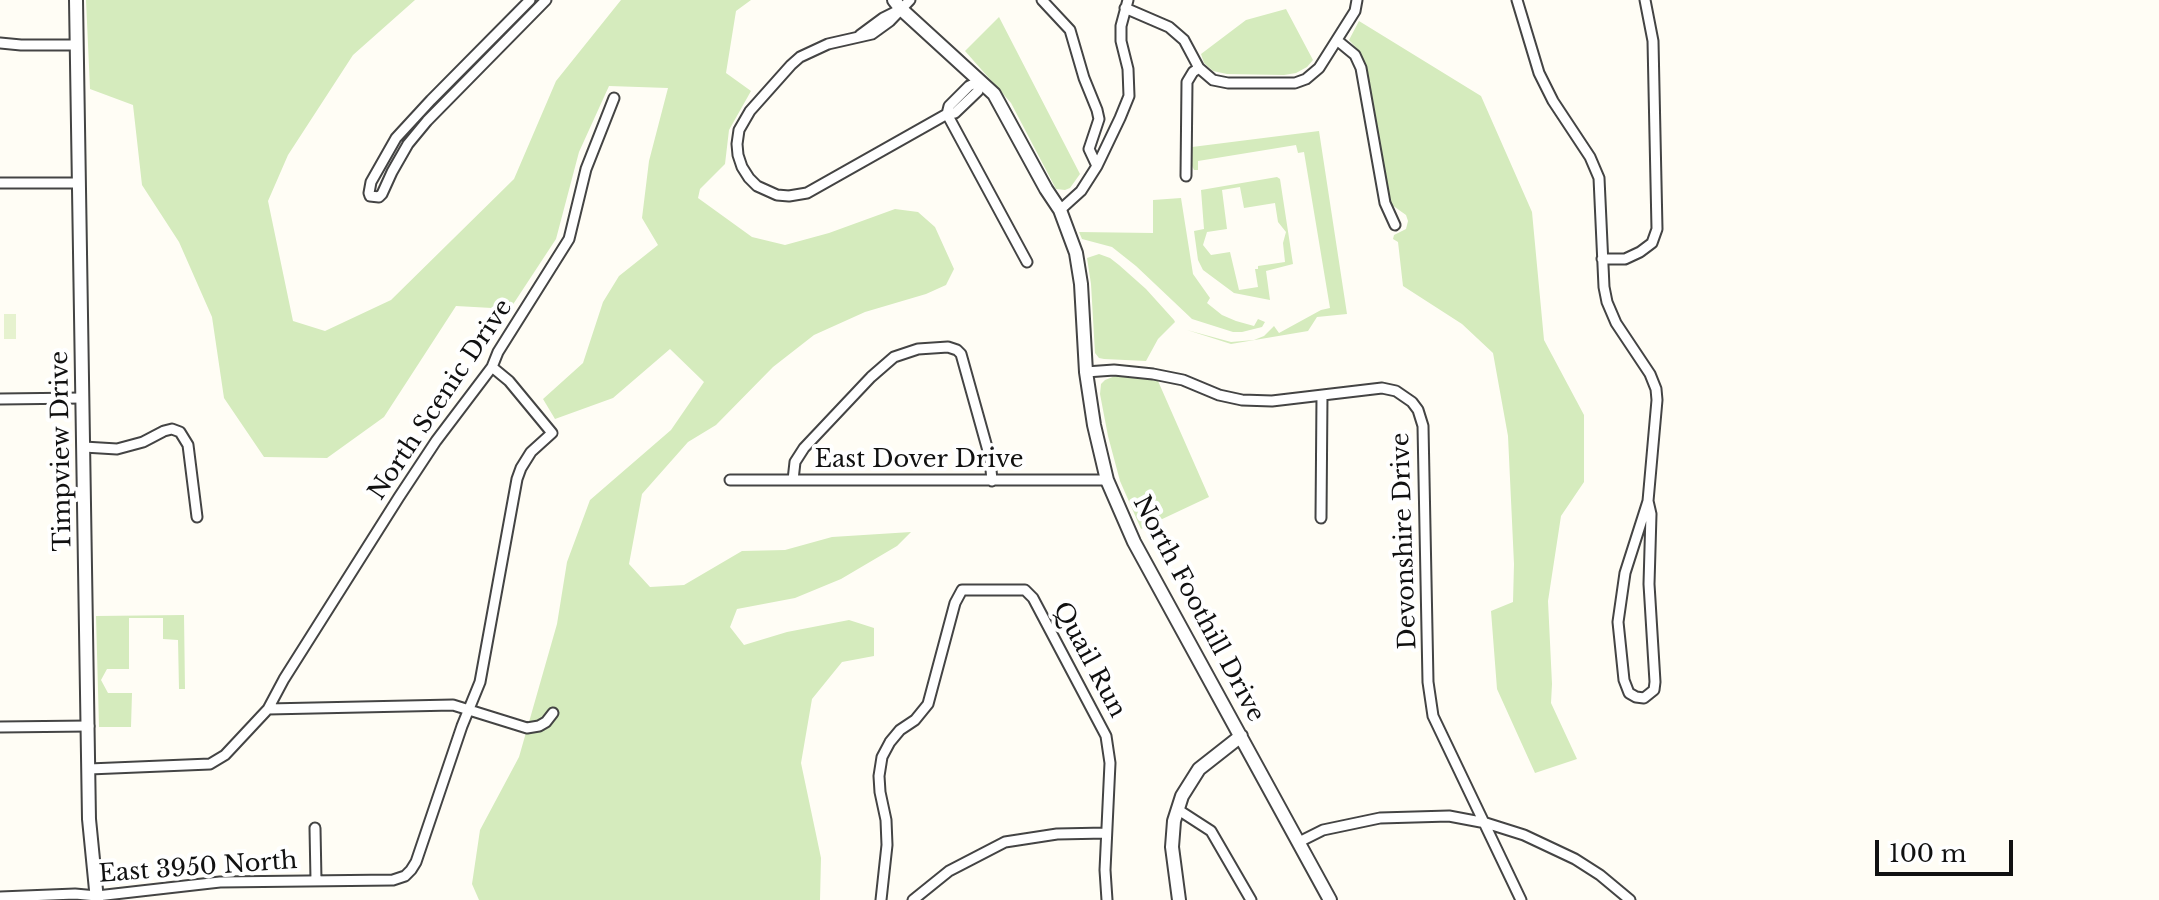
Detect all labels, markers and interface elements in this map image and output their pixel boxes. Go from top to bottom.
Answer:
street label: North Scenic Drive [363,294,519,506]
street label: Timpview Drive [46,351,78,551]
street label: Devonshire Drive [1387,432,1423,650]
street label: East Dover Drive [815,446,1023,474]
street label: North Foothill Drive [1126,491,1270,727]
street label: Quail Run [1047,597,1131,723]
scale bar [1879,824,2017,874]
text: 100 m [1889,839,1967,868]
street label: East 3950 North [98,847,298,889]

